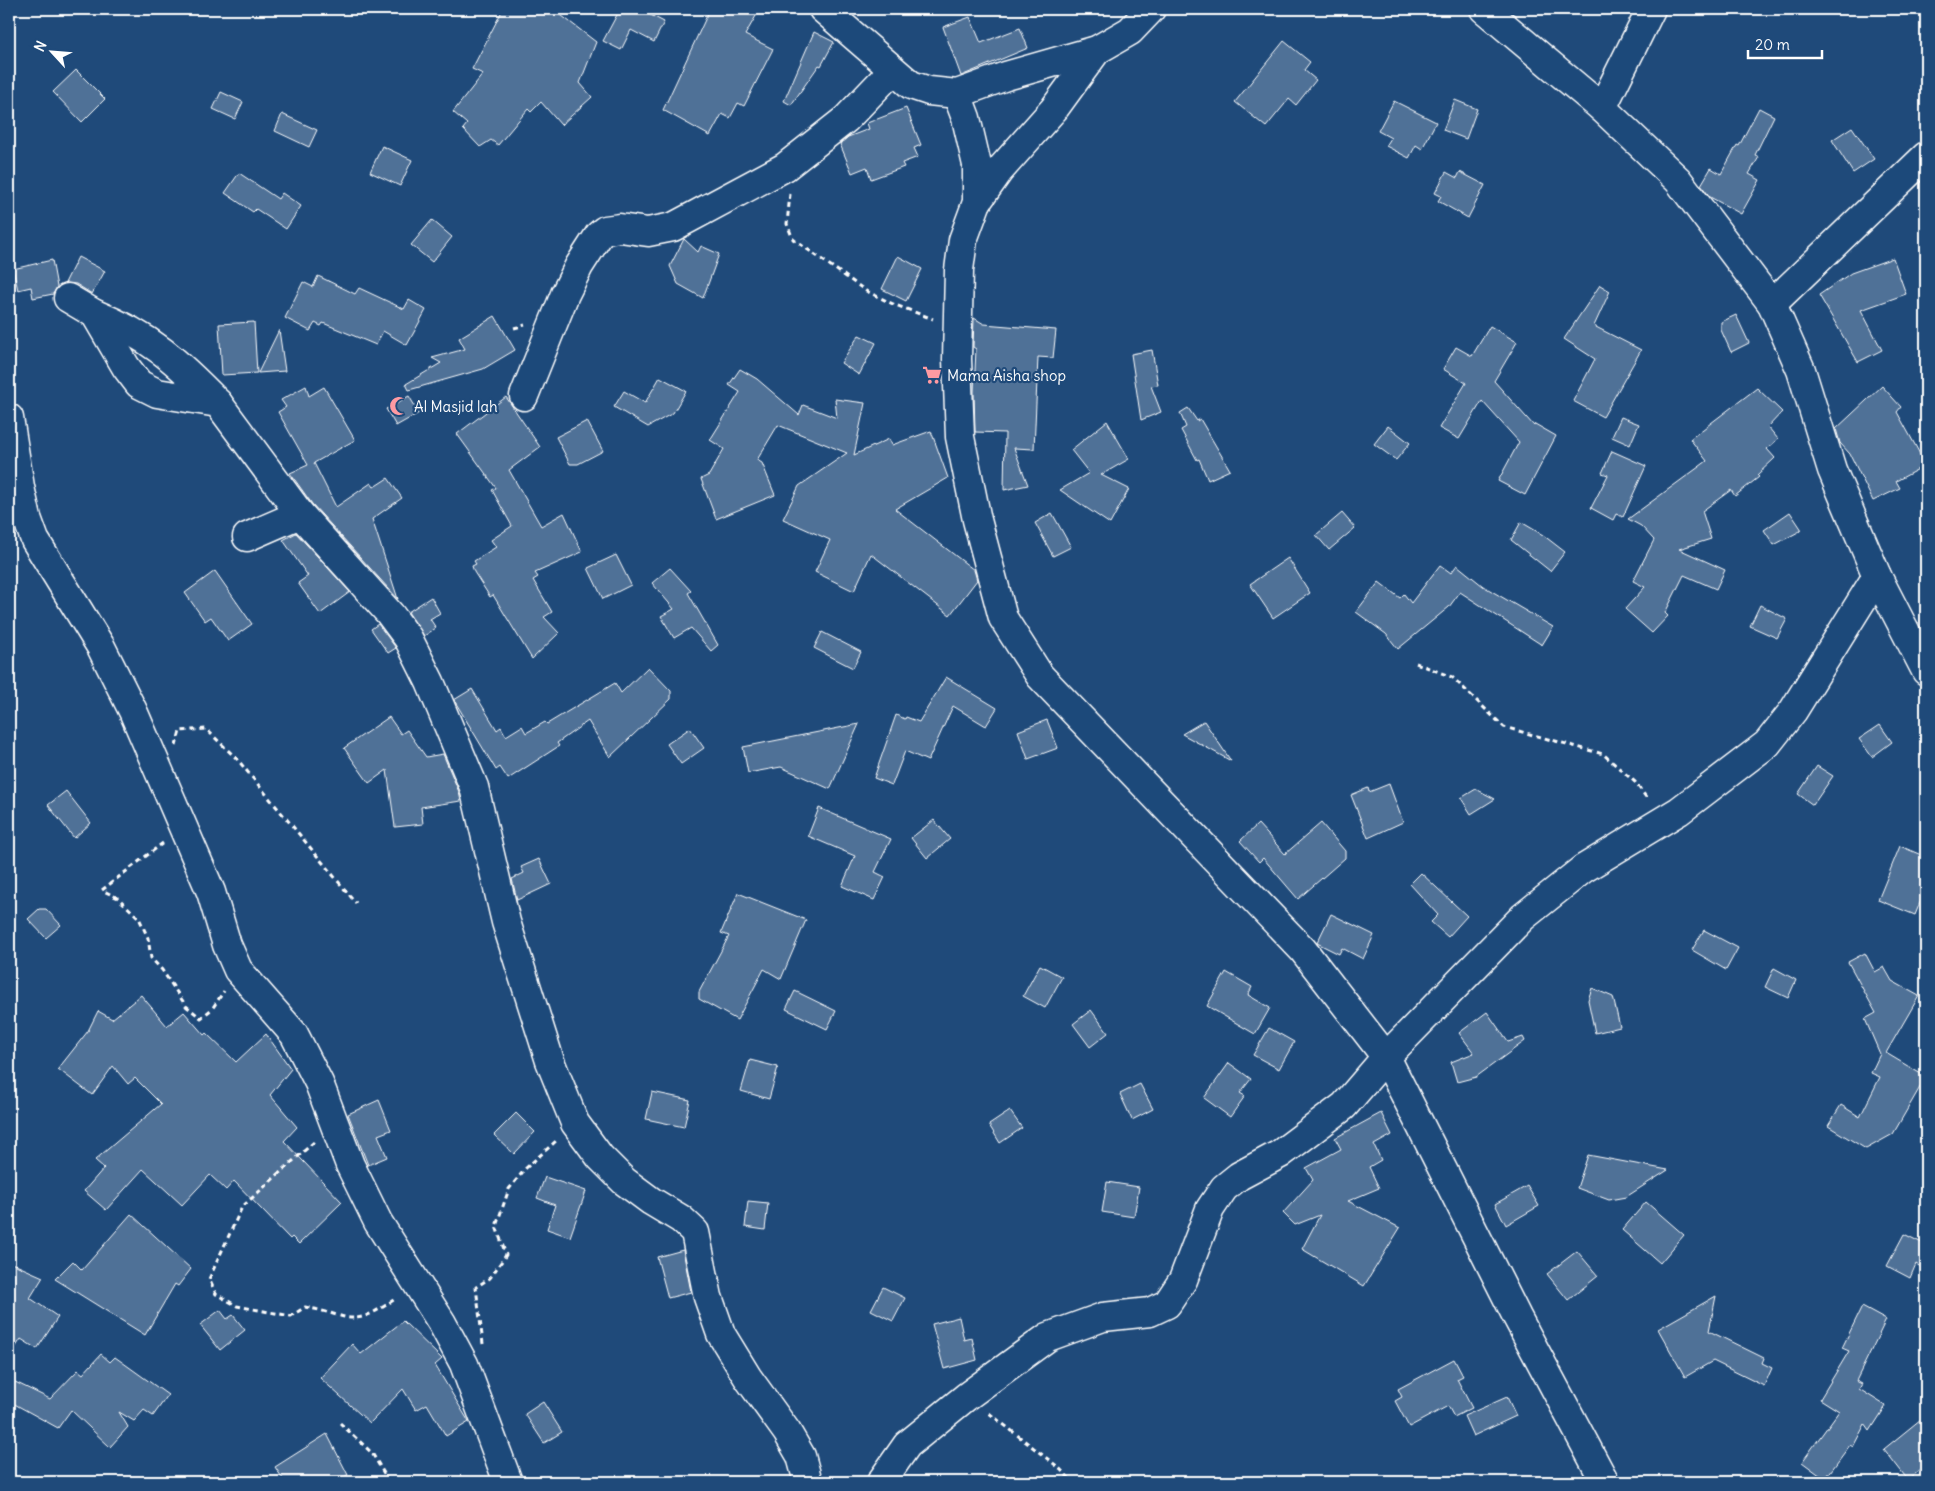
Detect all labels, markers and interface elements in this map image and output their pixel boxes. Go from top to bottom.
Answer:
north arrow [28,28,78,78]
scale bar [1748,28,1821,60]
text: 20 m [1755,35,1790,54]
text: N [30,38,51,55]
supermarket icon: Mama Aisha shop [921,364,943,386]
place label: Mama Aisha shop [947,366,1066,385]
mosque icon: Al Masjid lah [388,395,410,417]
place label: Al Masjid lah [414,397,498,416]

